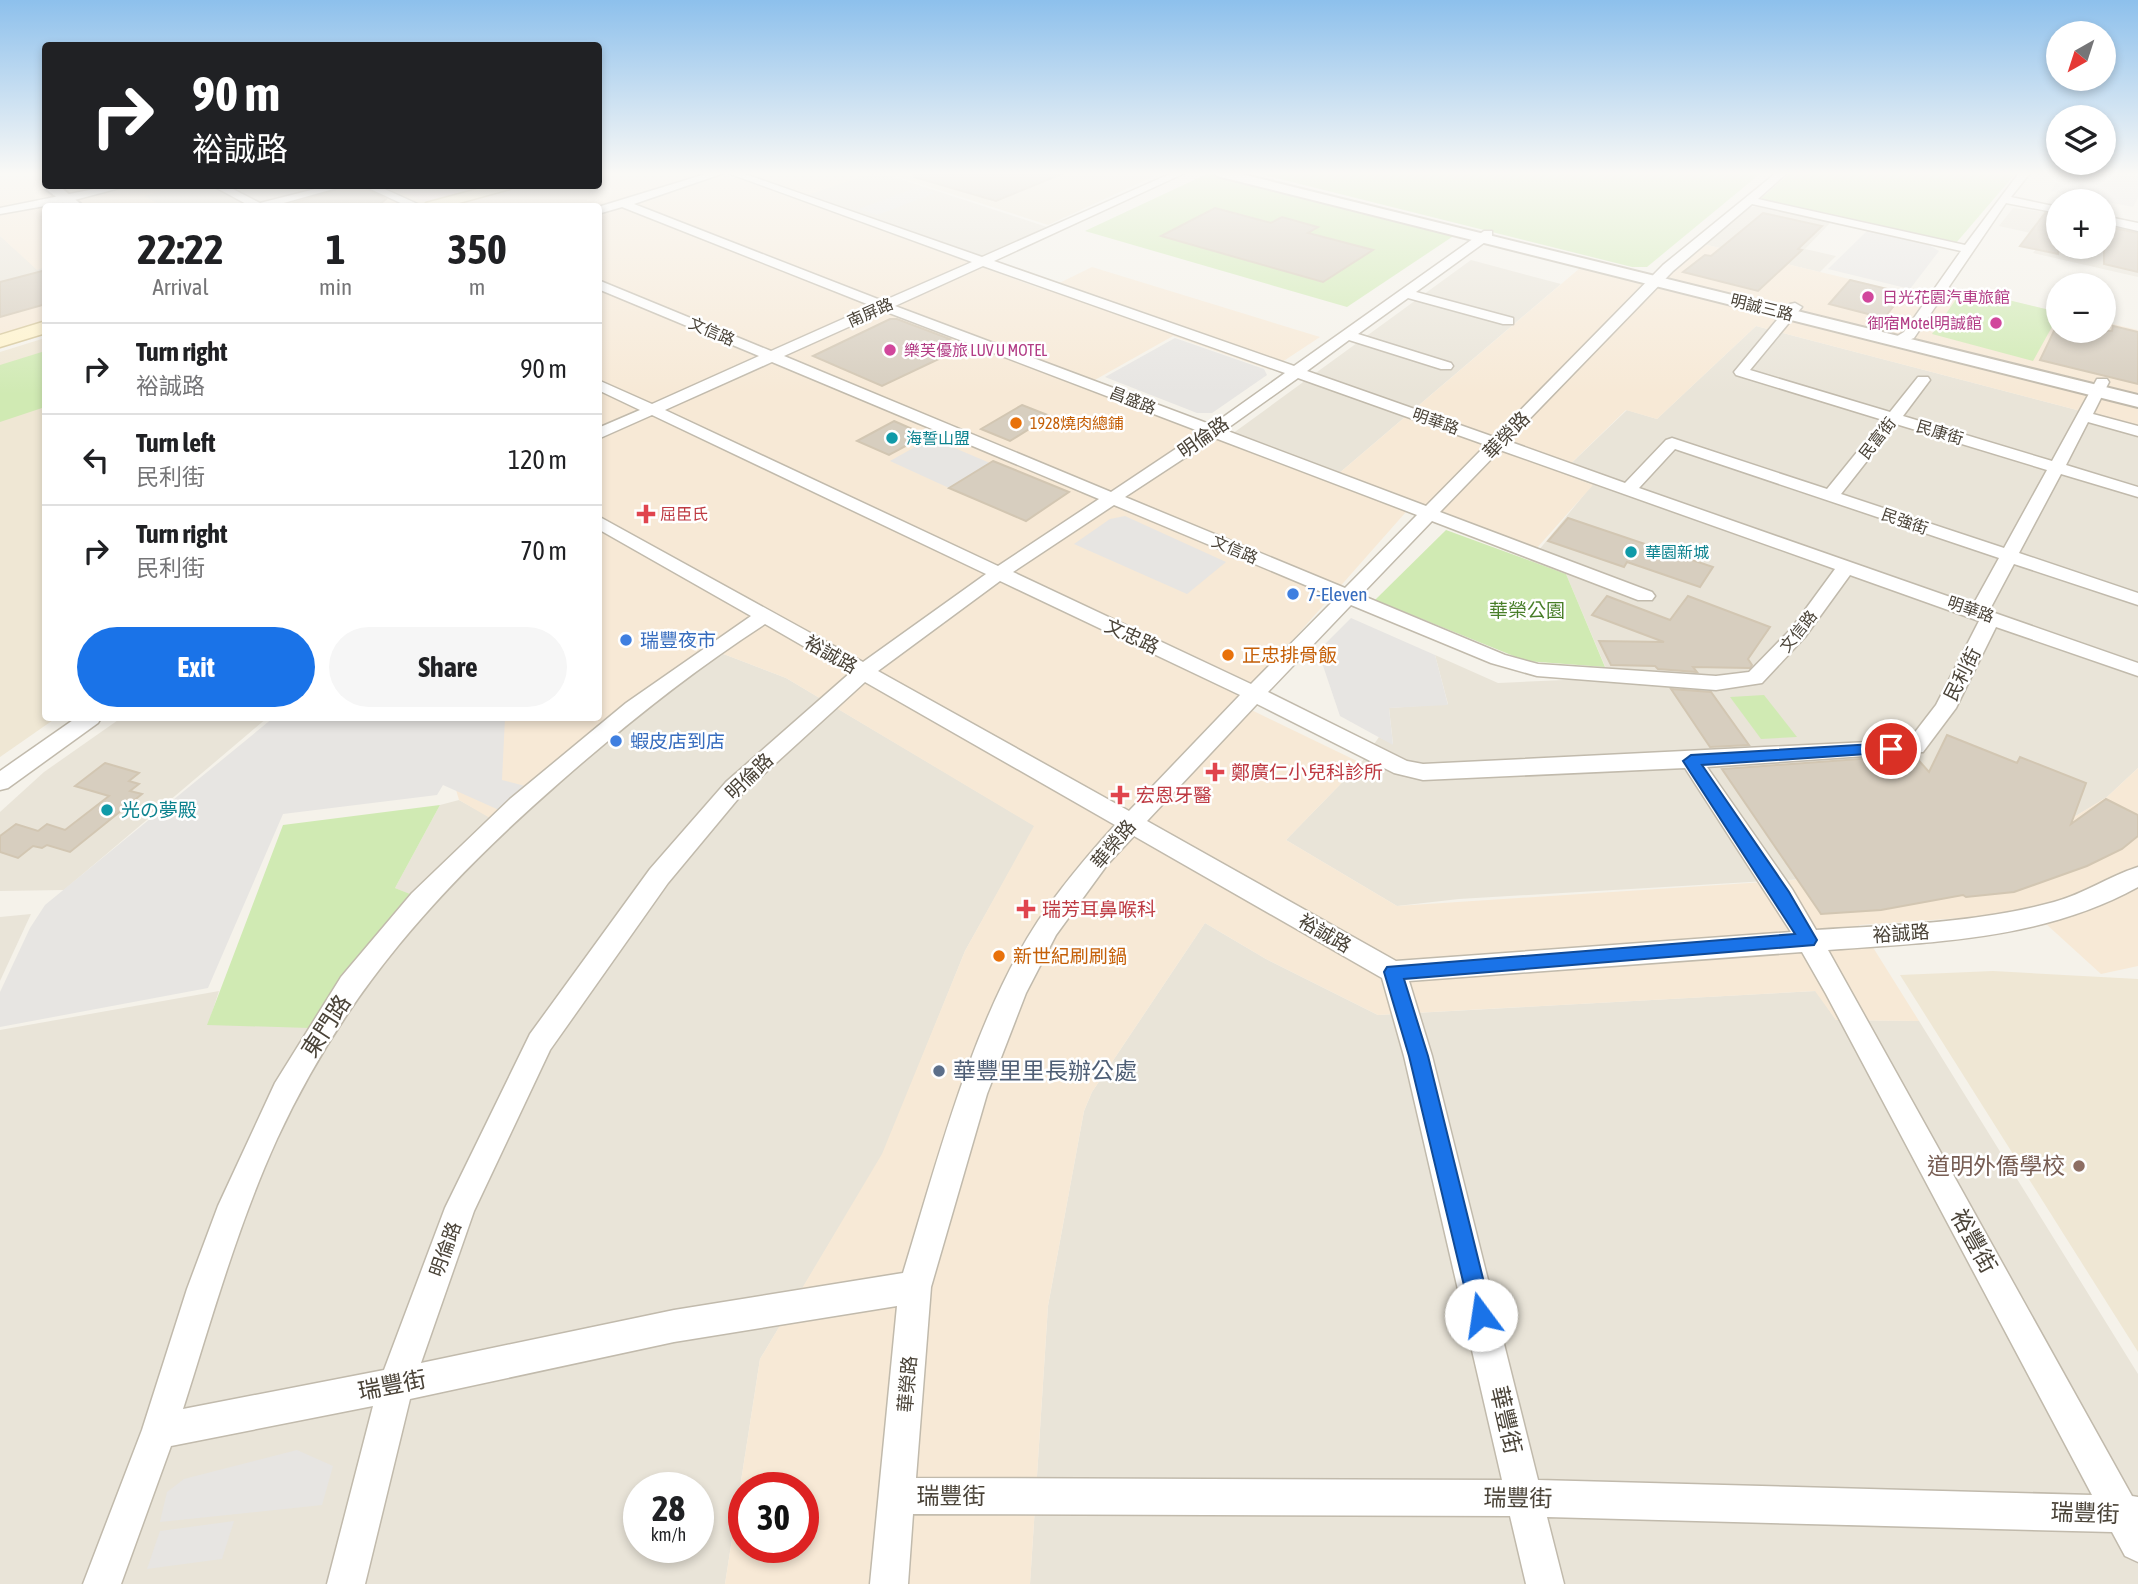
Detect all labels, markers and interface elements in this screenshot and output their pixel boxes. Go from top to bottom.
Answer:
north arrow [2046,21,2116,91]
map controls [2046,21,2116,343]
text: 90 m [192,65,280,121]
icon: right [77,70,168,161]
button: layers [2046,105,2116,175]
text: 裕誠路 [192,130,288,167]
button: + [2046,189,2116,259]
text: 22:22 [137,225,224,273]
text: 1 [326,225,345,273]
text: 350 [447,225,507,273]
button: − [2046,273,2116,343]
text: Arrival [152,274,209,300]
text: min [319,274,352,300]
text: m [469,274,485,300]
place label: 日光花園汽車旅館 [1882,288,2010,306]
marker: 日光花園汽車旅館 [1860,289,1876,305]
street label: 明誠三路 [1729,291,1795,323]
street label: 南屏路 [844,294,896,330]
street label: 文信路 [686,313,738,349]
place label: 御宿Motel明誠館 [1868,314,1982,332]
marker: 御宿Motel明誠館 [1988,315,2004,331]
text: Turn right [136,337,227,367]
place label: 樂芙優旅 LUV U MOTEL [904,341,1048,359]
marker: 樂芙優旅 LUV U MOTEL [882,342,898,358]
icon: right [77,350,115,388]
text: 90 m [520,354,567,384]
text: 裕誠路 [136,373,205,399]
street label: 昌盛路 [1107,383,1159,417]
street label: 明華路 [1410,405,1462,437]
street label: 華榮路 [1478,407,1534,463]
street label: 明倫路 [1173,412,1233,462]
place label: 1928燒肉總鋪 [1030,414,1124,432]
street label: 民富街 [1855,414,1899,462]
marker: 1928燒肉總鋪 [1008,415,1024,431]
street label: 民康街 [1914,416,1966,448]
text: Turn left [136,428,216,458]
place label: 海誓山盟 [906,429,970,447]
marker: 海誓山盟 [884,430,900,446]
icon: left [77,441,115,479]
text: 120 m [508,445,567,475]
text: 民利街 [136,464,205,490]
place label: 屈臣氏 [660,505,708,523]
street label: 民強街 [1879,505,1931,537]
marker: 屈臣氏 [638,506,654,522]
text: Turn right [136,519,227,549]
street label: 文信路 [1209,531,1261,567]
icon: right [77,532,115,570]
text: 70 m [520,536,567,566]
place label: 華園新城 [1645,543,1709,561]
marker: 華園新城 [1623,544,1639,560]
text: 民利街 [136,555,205,581]
place label: 7-Eleven [1307,583,1368,605]
marker: 7-Eleven [1285,586,1301,602]
street label: 明華路 [1945,593,1997,625]
park label: 華榮公園 [1489,599,1565,621]
street label: 文信路 [1776,607,1820,655]
street label: 文忠路 [1102,614,1162,658]
button: Exit [77,627,315,707]
button: Share [329,627,567,707]
place label: 瑞豐夜市 [640,629,716,651]
street label: 裕誠路 [801,631,861,677]
marker: 瑞豐夜市 [618,632,634,648]
place label: 正忠排骨飯 [1242,644,1337,666]
street label: 民利街 [1939,644,1985,704]
marker: 正忠排骨飯 [1220,647,1236,663]
pin [1861,719,1921,779]
place label: 蝦皮店到店 [630,730,725,752]
icon: arrive [1872,730,1910,768]
marker: 蝦皮店到店 [608,733,624,749]
street label: 明倫路 [721,748,777,804]
place label: 鄭廣仁小兒科診所 [1231,761,1383,783]
marker: 鄭廣仁小兒科診所 [1205,762,1225,782]
place label: 宏恩牙醫 [1136,784,1212,806]
marker: 宏恩牙醫 [1110,785,1130,805]
place label: 光の夢殿 [121,799,197,821]
marker: 光の夢殿 [99,802,115,818]
street label: 華榮路 [1086,815,1140,873]
place label: 瑞芳耳鼻喉科 [1042,898,1156,920]
marker: 瑞芳耳鼻喉科 [1016,899,1036,919]
street label: 裕誠路 [1295,909,1355,957]
street label: 裕誠路 [1872,920,1930,946]
place label: 新世紀刷刷鍋 [1013,945,1127,967]
marker: 新世紀刷刷鍋 [991,948,1007,964]
street label: 東門路 [296,990,356,1062]
place label: 華豐里里長辦公處 [953,1058,1137,1084]
marker: 華豐里里長辦公處 [931,1063,947,1079]
place label: 道明外僑學校 [1927,1153,2065,1179]
marker: 道明外僑學校 [2071,1158,2087,1174]
street label: 裕豐街 [1946,1205,2002,1277]
street label: 明倫路 [425,1218,465,1280]
position arrow [1444,1278,1518,1352]
street label: 華榮路 [894,1355,920,1413]
street label: 瑞豐街 [356,1366,428,1404]
street label: 華豐街 [1486,1383,1526,1457]
speed limit sign: 30 [728,1472,819,1563]
street label: 瑞豐街 [917,1483,986,1509]
street label: 瑞豐街 [1483,1484,1553,1512]
text: 28 [652,1488,685,1528]
street label: 瑞豐街 [2050,1499,2120,1527]
text: km/h [651,1524,686,1545]

